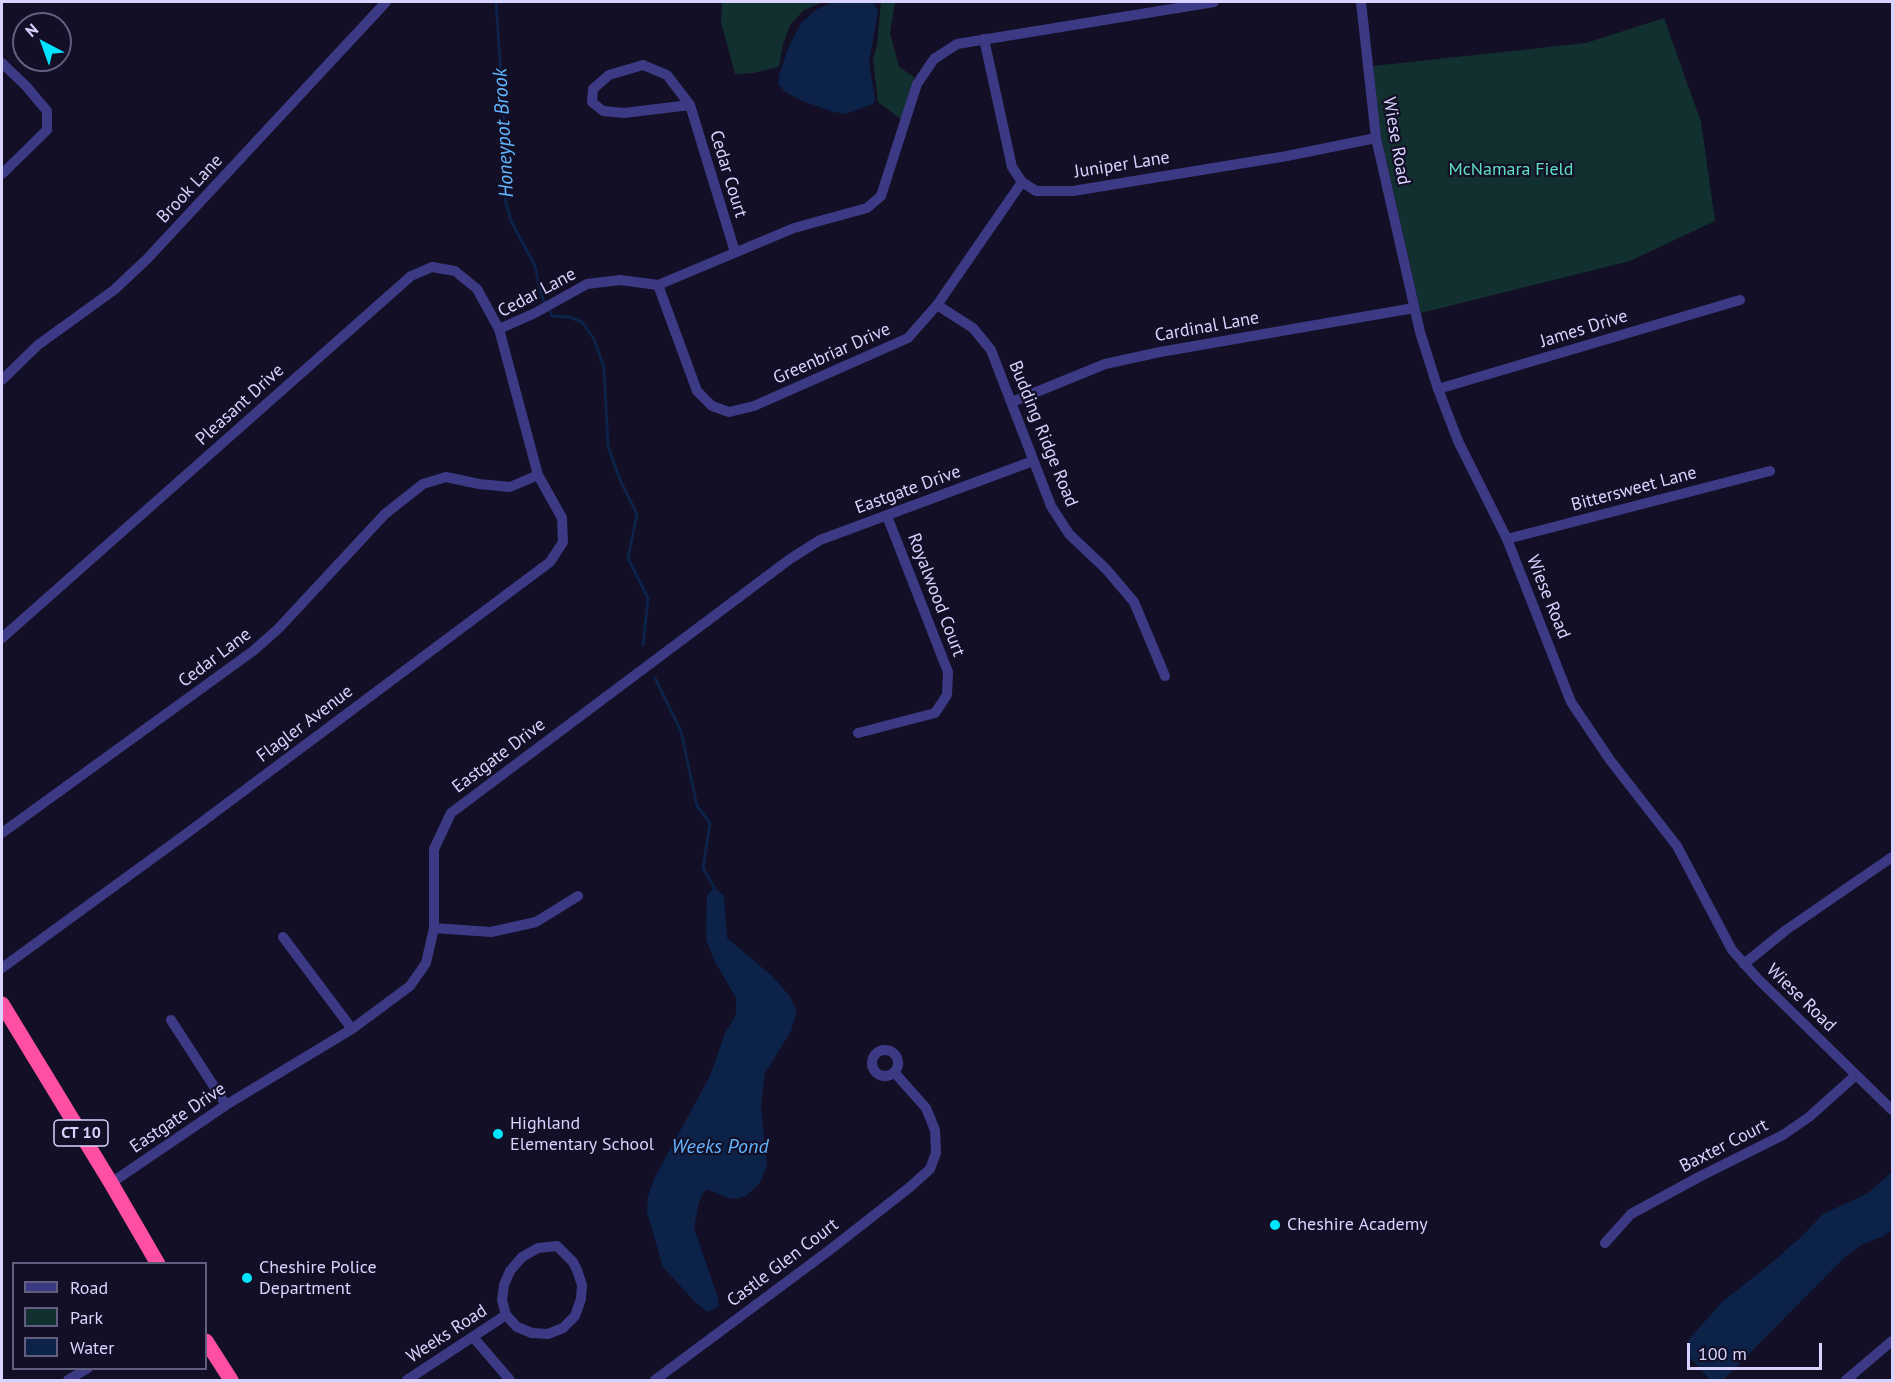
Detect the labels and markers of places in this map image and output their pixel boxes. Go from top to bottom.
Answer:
place label: Highland Elementary School [510,1113,654,1156]
marker: Highland Elementary School [491,1127,505,1141]
place label: Cheshire Academy [1287,1214,1428,1236]
marker: Cheshire Academy [1268,1218,1282,1232]
place label: Cheshire Police Department [259,1257,377,1300]
marker: Cheshire Police Department [240,1271,254,1285]

